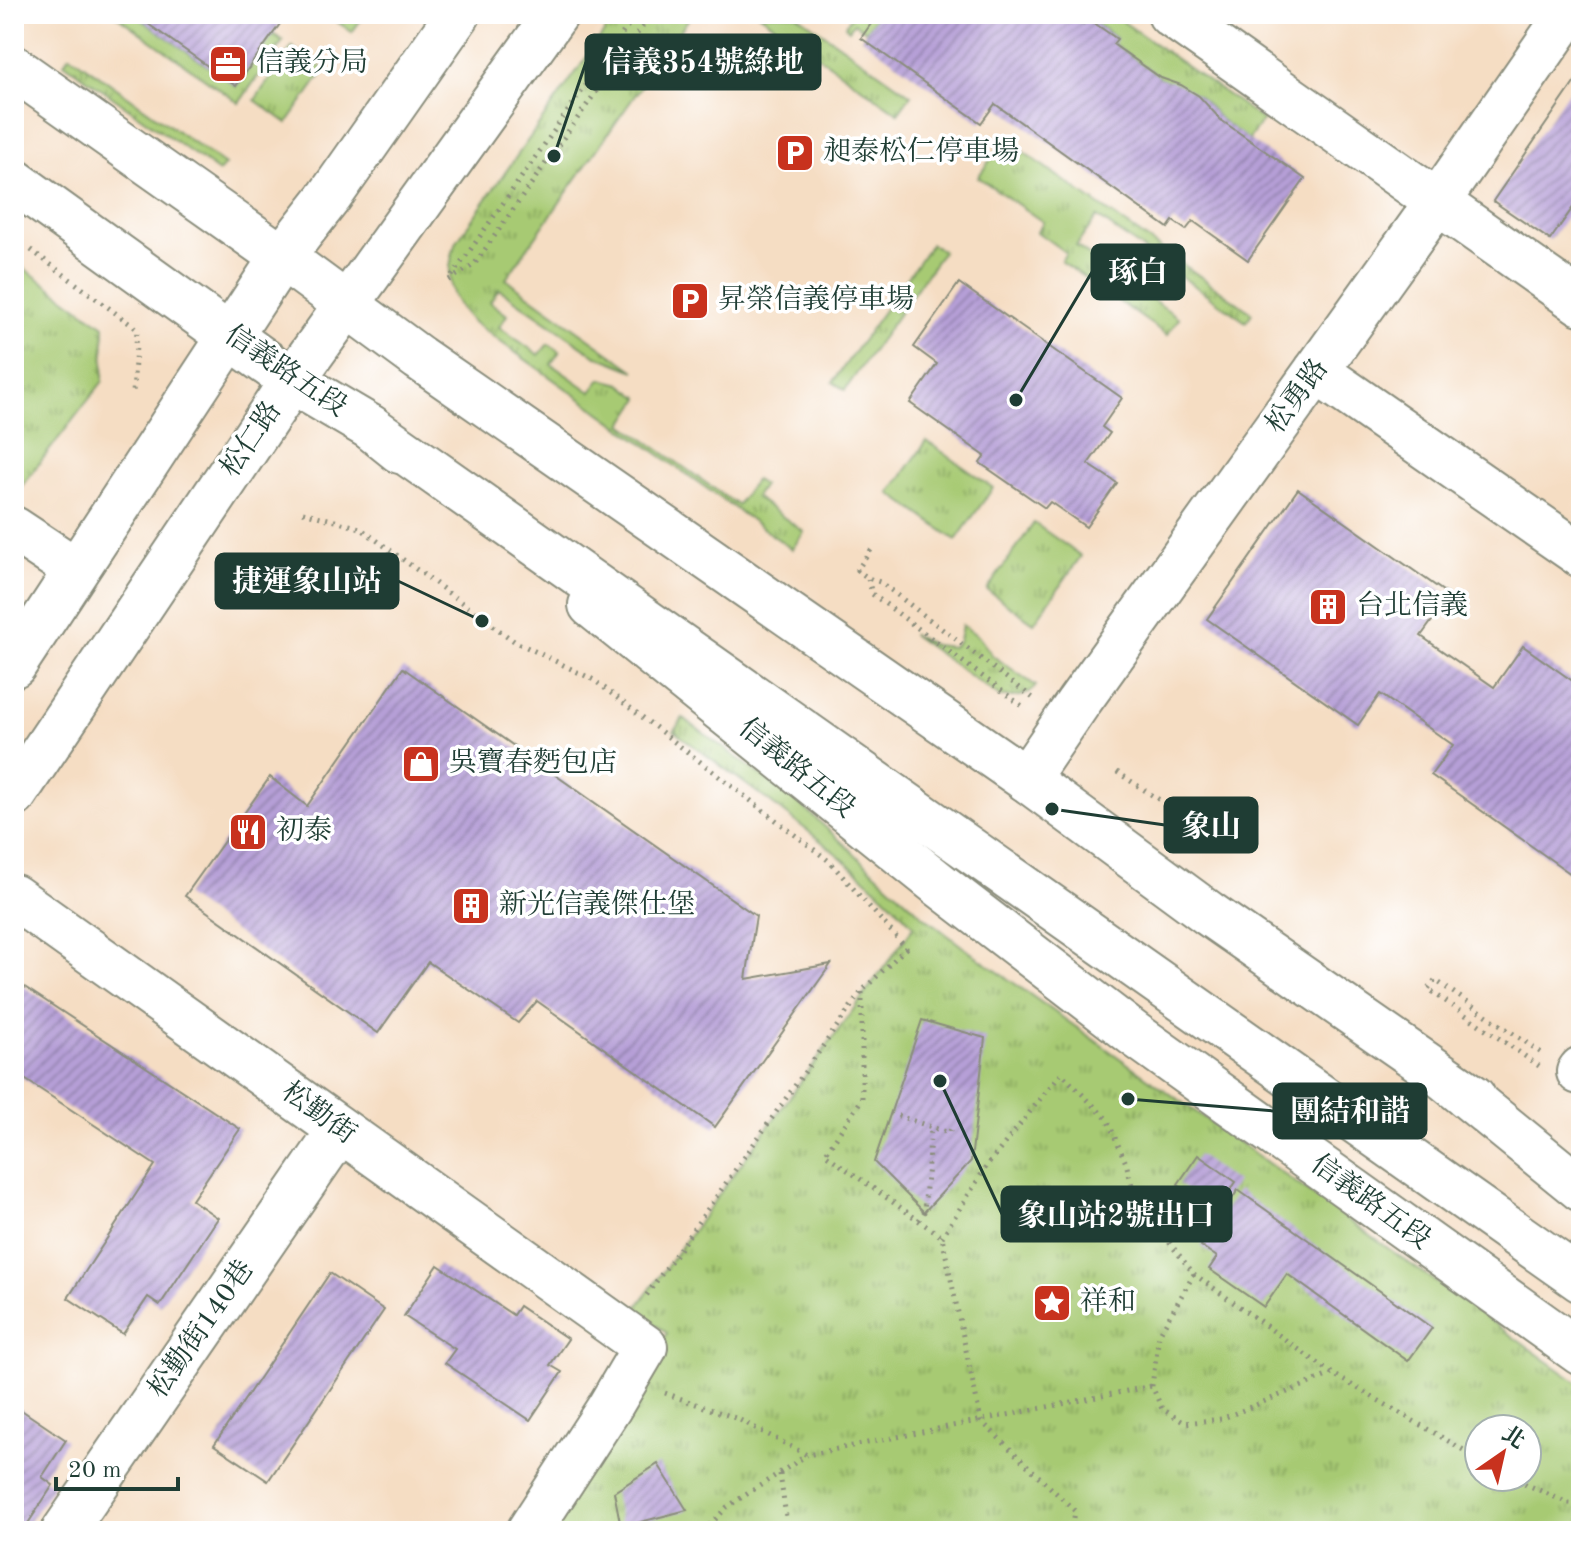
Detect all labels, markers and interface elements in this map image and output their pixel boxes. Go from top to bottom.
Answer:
callout: 信義354號綠地 [586,35,820,89]
office icon: 信義分局 [207,43,249,85]
text: 信義354號綠地 [602,46,804,79]
place label: 信義分局 [256,47,368,78]
parking icon: 昶泰松仁停車場 [774,132,816,174]
place label: 昶泰松仁停車場 [823,136,1019,167]
callout: 琢白 [1092,245,1184,299]
text: 琢白 [1108,256,1168,289]
parking icon: 昇榮信義停車場 [669,280,711,322]
place label: 昇榮信義停車場 [718,284,914,315]
street label: 信義路五段 [219,319,353,423]
street label: 松勇路 [1260,353,1334,439]
street label: 松仁路 [214,396,287,483]
callout: 捷運象山站 [216,554,398,608]
text: 捷運象山站 [232,565,382,598]
building icon: 台北信義 [1307,586,1349,628]
place label: 台北信義 [1356,590,1468,621]
street label: 信義路五段 [733,712,861,824]
shop icon: 吳寶春麫包店 [400,743,442,785]
place label: 吳寶春麫包店 [449,747,617,778]
callout: 象山 [1165,798,1257,852]
text: 象山 [1181,810,1241,843]
restaurant icon: 初泰 [227,811,269,853]
place label: 初泰 [276,815,332,846]
building icon: 新光信義傑仕堡 [450,885,492,927]
place label: 新光信義傑仕堡 [499,889,695,920]
street label: 松勤街 [276,1076,362,1150]
callout: 團結和諧 [1274,1084,1426,1138]
text: 團結和諧 [1290,1095,1410,1128]
street label: 信義路五段 [1305,1148,1437,1255]
callout: 象山站2號出口 [1002,1187,1231,1241]
text: 象山站2號出口 [1017,1199,1215,1232]
street label: 松勤街140巷 [142,1254,260,1404]
place icon: 祥和 [1031,1282,1073,1324]
place label: 祥和 [1080,1286,1136,1317]
north arrow [1463,1413,1543,1493]
text: 北 [1498,1421,1529,1453]
scale bar [56,1441,178,1491]
text: 20 m [68,1459,122,1483]

